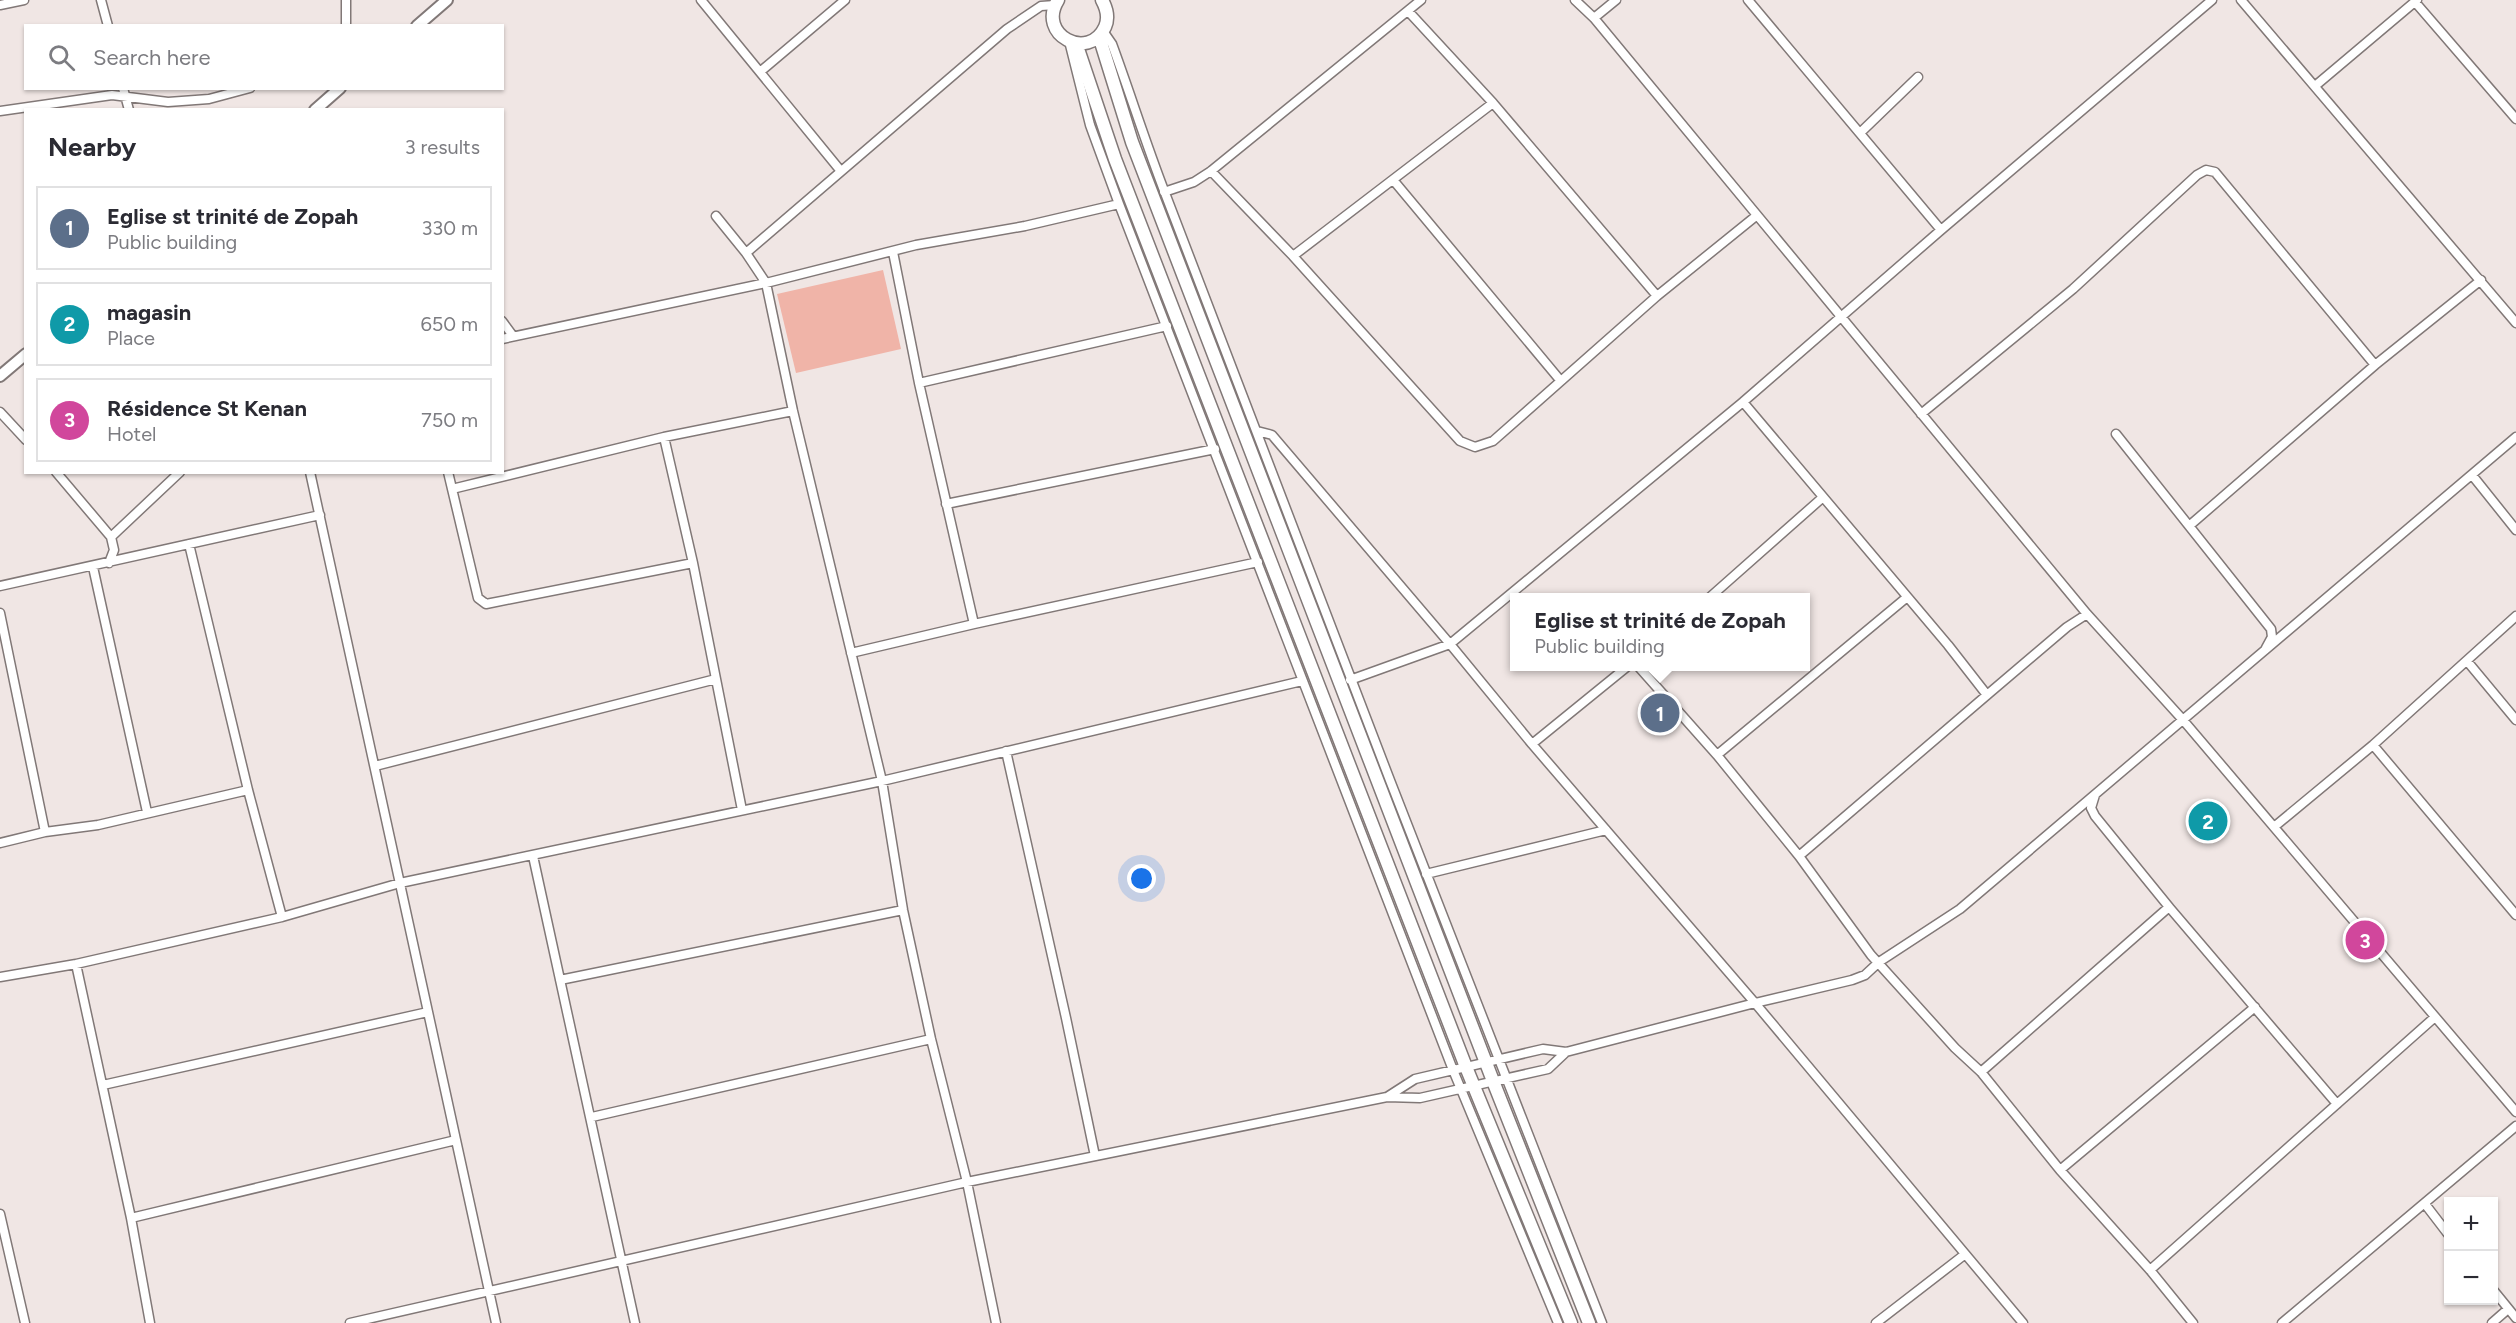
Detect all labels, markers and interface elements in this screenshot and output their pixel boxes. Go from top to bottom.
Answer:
search box [24,24,504,90]
icon: search [45,41,78,74]
text: Search here [93,44,211,71]
text: Nearby [48,131,136,163]
text: 3 results [405,135,480,159]
text: Eglise st trinité de Zopah [107,203,358,230]
text: 1 [65,216,74,240]
text: 330 m [421,216,478,240]
text: Public building [107,230,237,254]
text: magasin [107,299,191,326]
text: 2 [64,312,75,336]
text: 650 m [420,312,478,336]
text: Place [107,326,155,350]
text: Résidence St Kenan [107,395,307,422]
text: 3 [64,408,75,432]
text: 750 m [421,408,478,432]
text: Hotel [107,422,156,446]
popup [1510,593,1810,671]
text: Eglise st trinité de Zopah [1534,607,1786,634]
text: Public building [1534,634,1665,658]
pin: 1 [1640,690,1680,736]
pin: 2 [2188,798,2228,844]
your location [1127,864,1156,893]
pin: 3 [2346,918,2384,962]
map controls [2444,1197,2498,1305]
button: + [2444,1197,2498,1251]
button: − [2444,1251,2498,1305]

